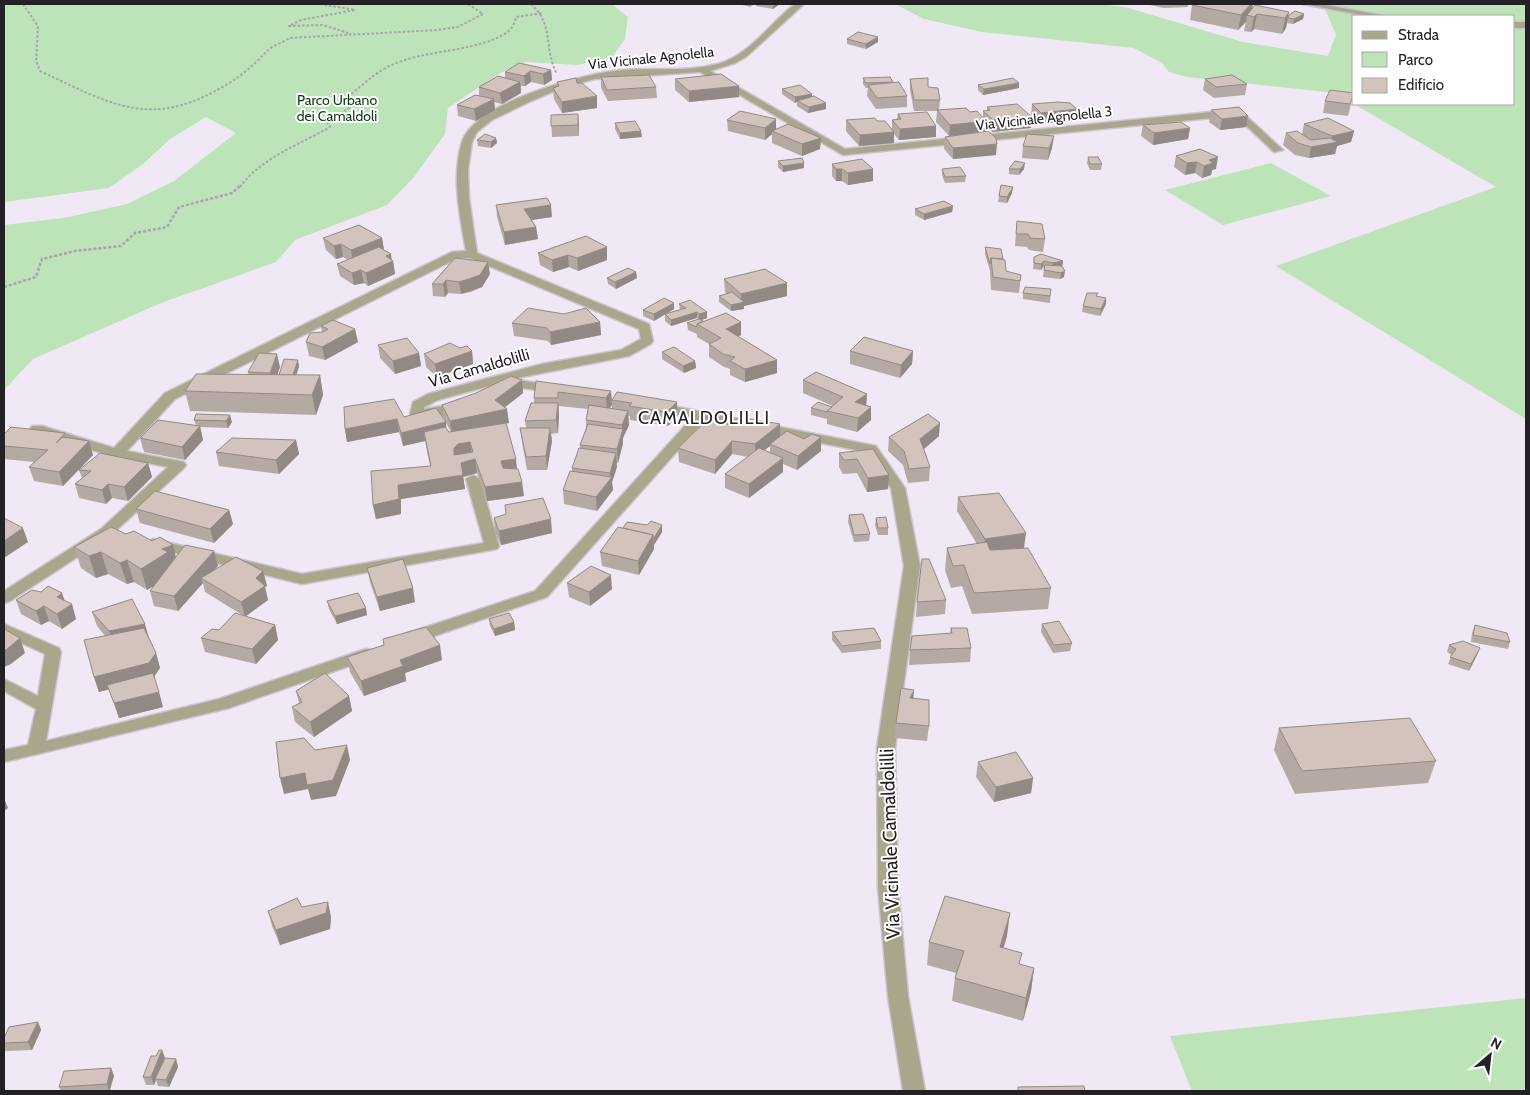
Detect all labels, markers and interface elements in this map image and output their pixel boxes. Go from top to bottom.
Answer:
legend [1352,15,1515,105]
text: Strada [1398,26,1440,44]
street label: Via Vicinale Agnolella [587,42,715,74]
text: Parco [1398,51,1433,69]
text: Edificio [1398,76,1444,94]
park label: Parco Urbano dei Camaldoli [297,91,377,125]
street label: Via Vicinale Agnolella 3 [975,102,1113,134]
street label: Via Camaldolilli [426,345,532,391]
district label: CAMALDOLILLI [638,407,770,429]
street label: Via Vicinale Camaldolilli [875,748,905,940]
north arrow [1465,1030,1515,1080]
text: N [1488,1033,1505,1054]

